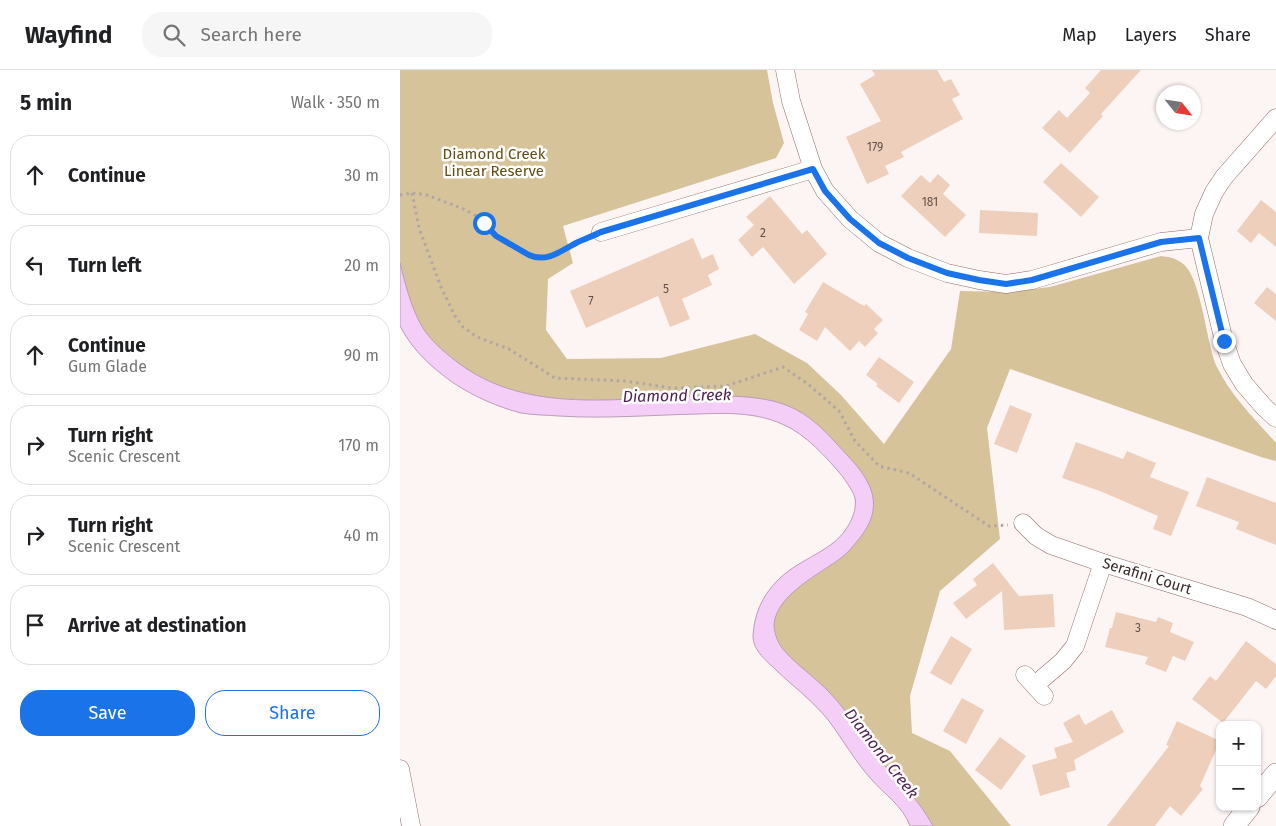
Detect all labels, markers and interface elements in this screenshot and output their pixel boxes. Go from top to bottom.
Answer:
search box [142,12,492,57]
text: Wayfind [25,21,112,49]
icon: search [160,21,188,49]
text: Search here [200,23,302,46]
text: Map [1062,24,1097,46]
text: Layers [1125,24,1177,46]
text: Share [1205,24,1251,46]
north arrow [1156,85,1201,130]
text: 5 min [20,90,72,116]
text: Walk · 350 m [291,93,380,112]
house number: 179 [867,140,883,154]
park label: Diamond Creek Linear Reserve [443,145,546,180]
icon: ahead [21,161,49,189]
text: Continue [68,164,146,187]
text: 30 m [344,166,379,185]
house number: 181 [922,195,938,209]
route start [473,212,496,235]
house number: 2 [760,226,766,240]
icon: left [21,251,49,279]
text: Turn left [68,254,142,277]
text: 20 m [344,256,379,275]
house number: 5 [663,282,669,296]
house number: 7 [588,294,594,308]
route end [1213,330,1236,353]
text: Continue [68,334,146,357]
icon: ahead [21,341,49,369]
text: 90 m [344,346,379,365]
text: Gum Glade [68,357,147,376]
water label: Diamond Creek [622,385,732,406]
text: Turn right [68,424,153,447]
icon: right [21,431,49,459]
text: 170 m [338,436,379,455]
text: Scenic Crescent [68,447,180,466]
text: Turn right [68,514,153,537]
icon: right [21,521,49,549]
text: 40 m [344,526,379,545]
text: Scenic Crescent [68,537,180,556]
street label: Serafini Court [1100,554,1194,598]
icon: arrive [21,611,49,639]
text: Arrive at destination [68,614,247,637]
house number: 3 [1135,621,1141,635]
button: Save [20,690,195,736]
button: Share [205,690,380,736]
water label: Diamond Creek [841,705,923,802]
map controls [1216,721,1261,811]
button: + [1216,721,1261,766]
button: − [1216,766,1261,811]

